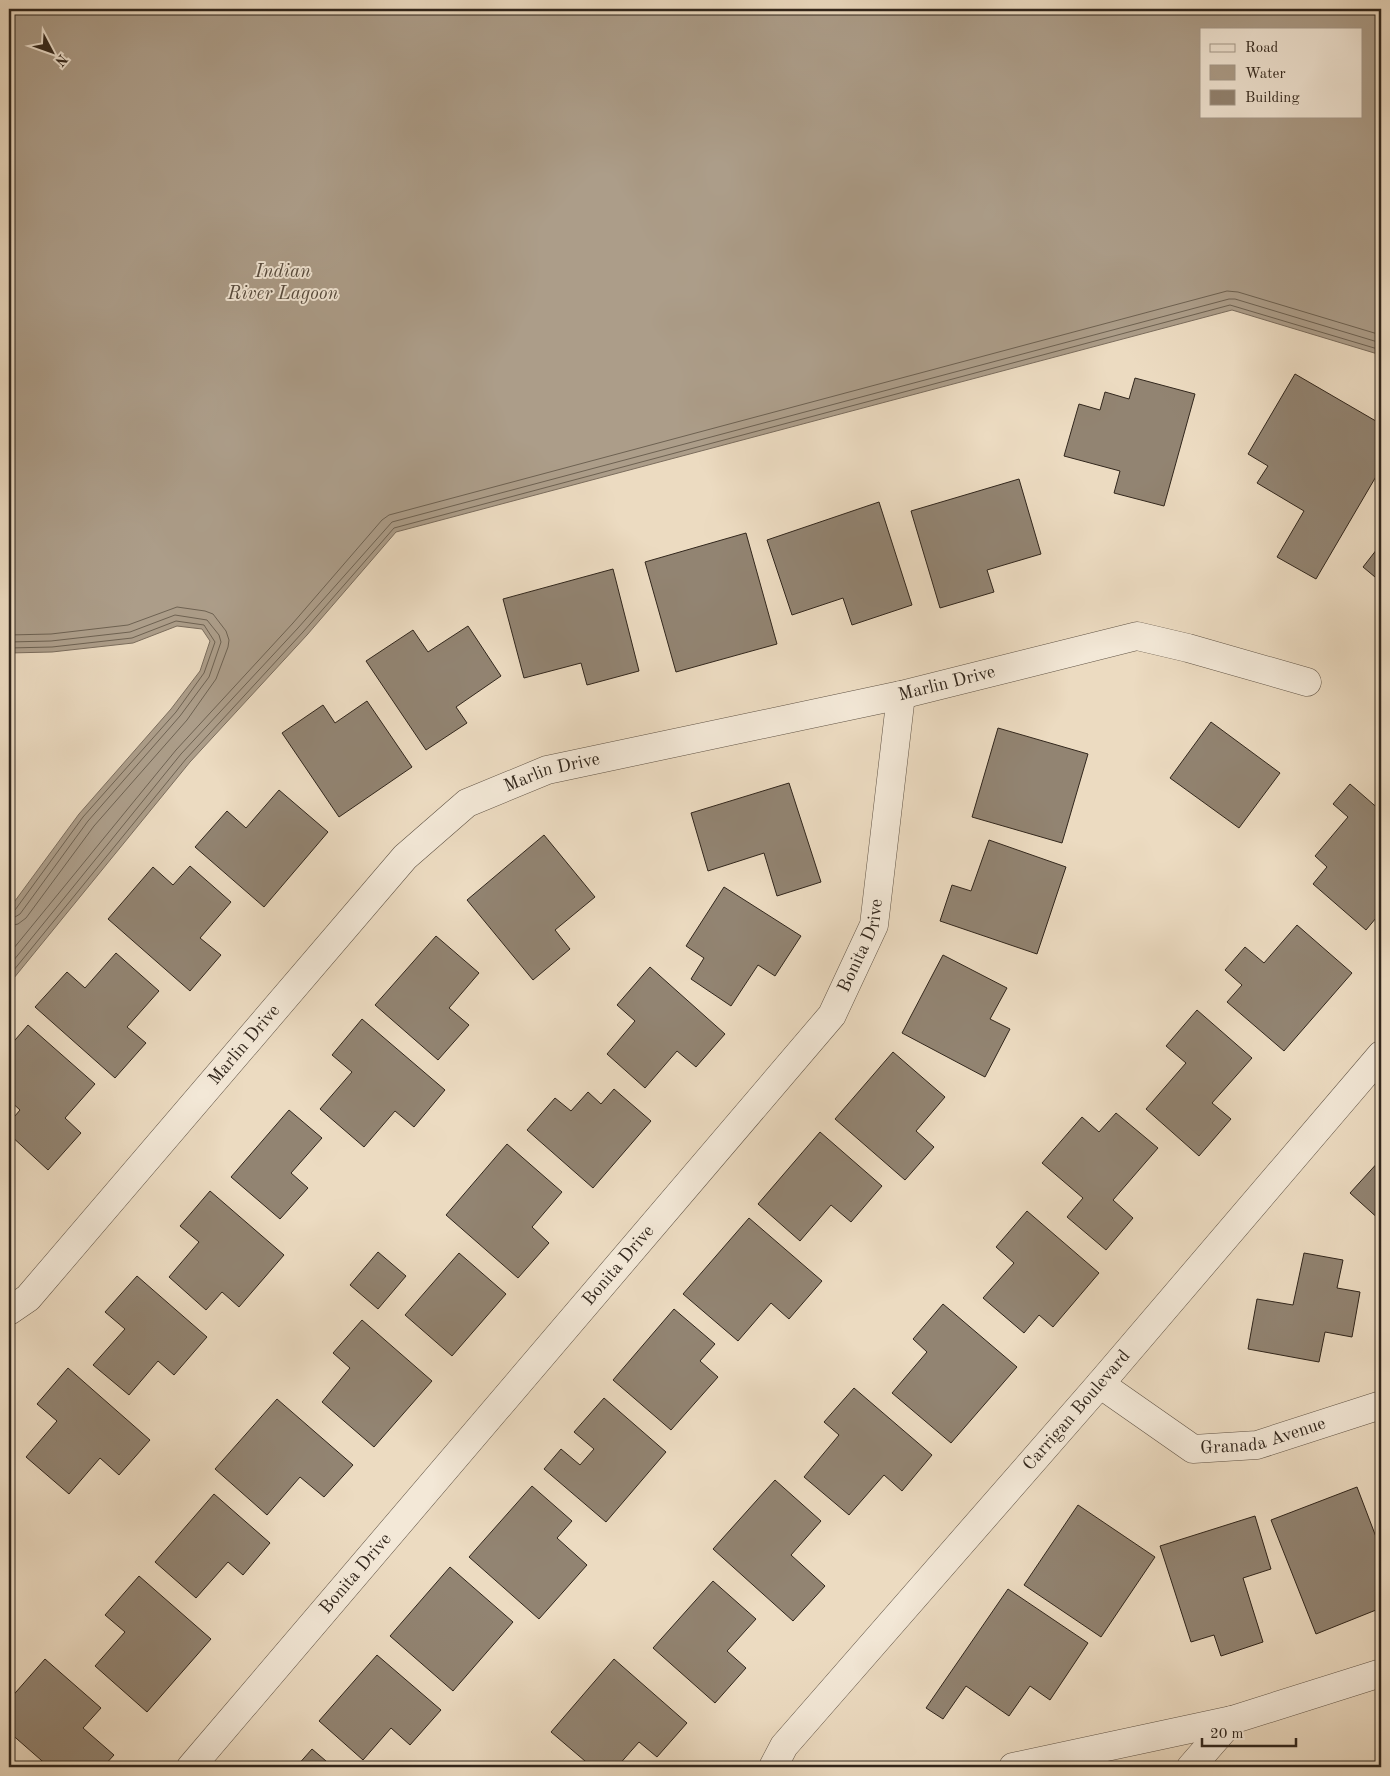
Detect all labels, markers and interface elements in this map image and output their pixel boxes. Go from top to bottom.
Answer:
north arrow [28,28,78,78]
legend [1200,28,1362,118]
text: Road [1245,41,1279,56]
text: N [52,51,70,69]
text: Water [1245,67,1286,82]
text: Building [1245,91,1300,106]
water label: Indian River Lagoon [227,263,339,304]
street label: Marlin Drive [896,663,997,704]
street label: Marlin Drive [501,750,601,796]
street label: Bonita Drive [835,898,886,995]
street label: Marlin Drive [205,1001,283,1088]
street label: Bonita Drive [579,1222,658,1309]
street label: Carrigan Boulevard [1020,1347,1134,1474]
street label: Granada Avenue [1200,1414,1328,1458]
street label: Bonita Drive [317,1530,395,1617]
scale bar [1202,1716,1296,1748]
text: 20 m [1210,1727,1244,1742]

